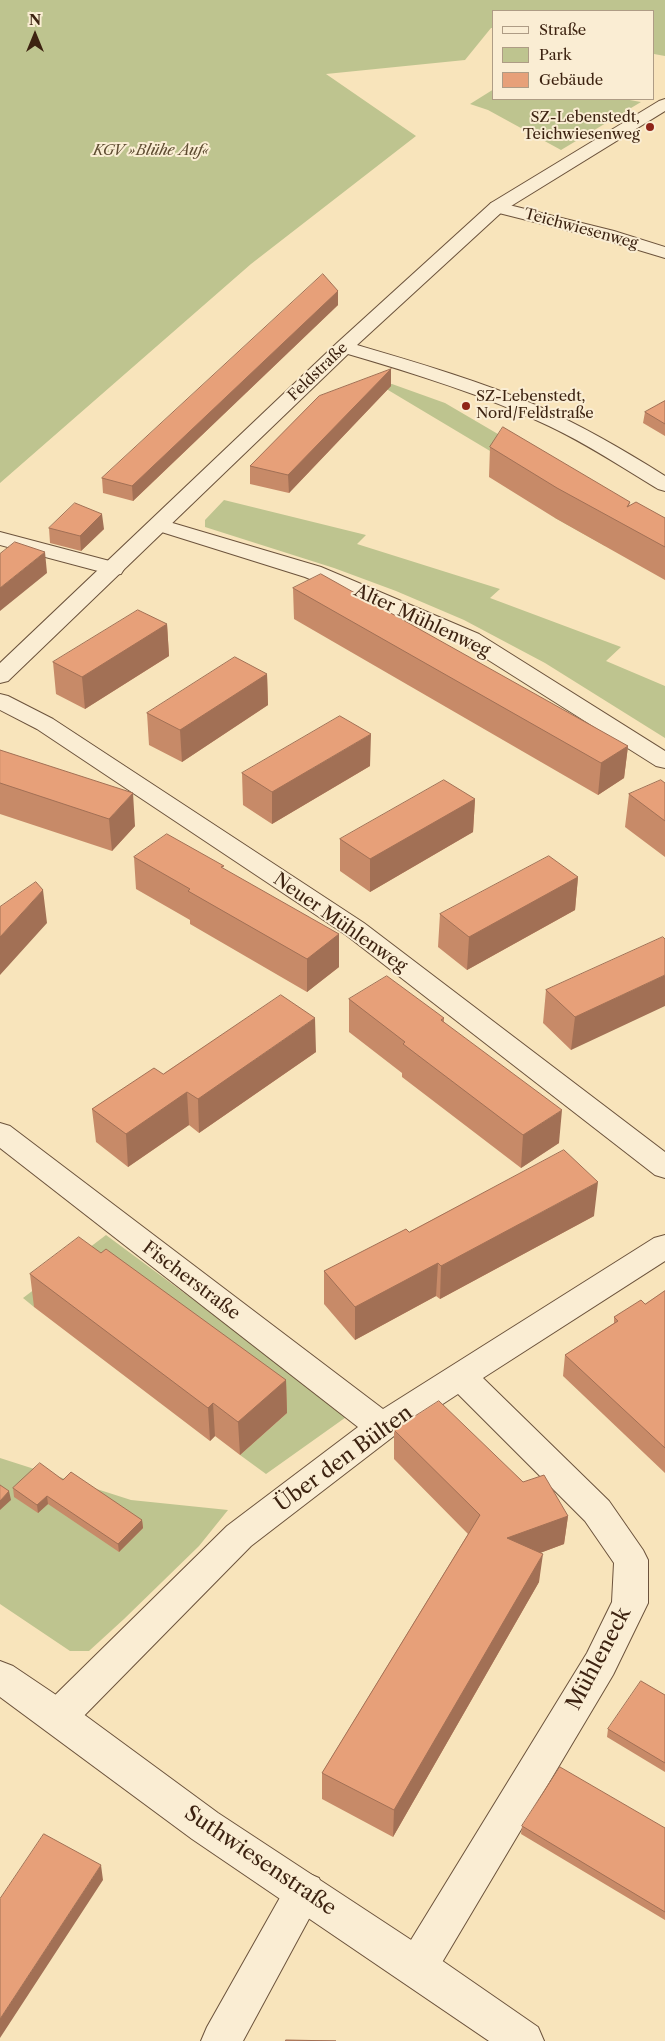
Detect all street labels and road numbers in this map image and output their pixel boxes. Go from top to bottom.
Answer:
street label: Teichwiesenweg [522,205,640,253]
street label: Feldstraße [284,339,352,405]
street label: Alter Mühlenweg [351,580,493,662]
street label: Neuer Mühlenweg [269,869,411,977]
street label: Fischerstraße [138,1237,244,1325]
street label: Über den Bülten [270,1401,418,1517]
street label: Mühleneck [561,1603,637,1715]
street label: Suthwiesenstraße [179,1801,341,1921]

